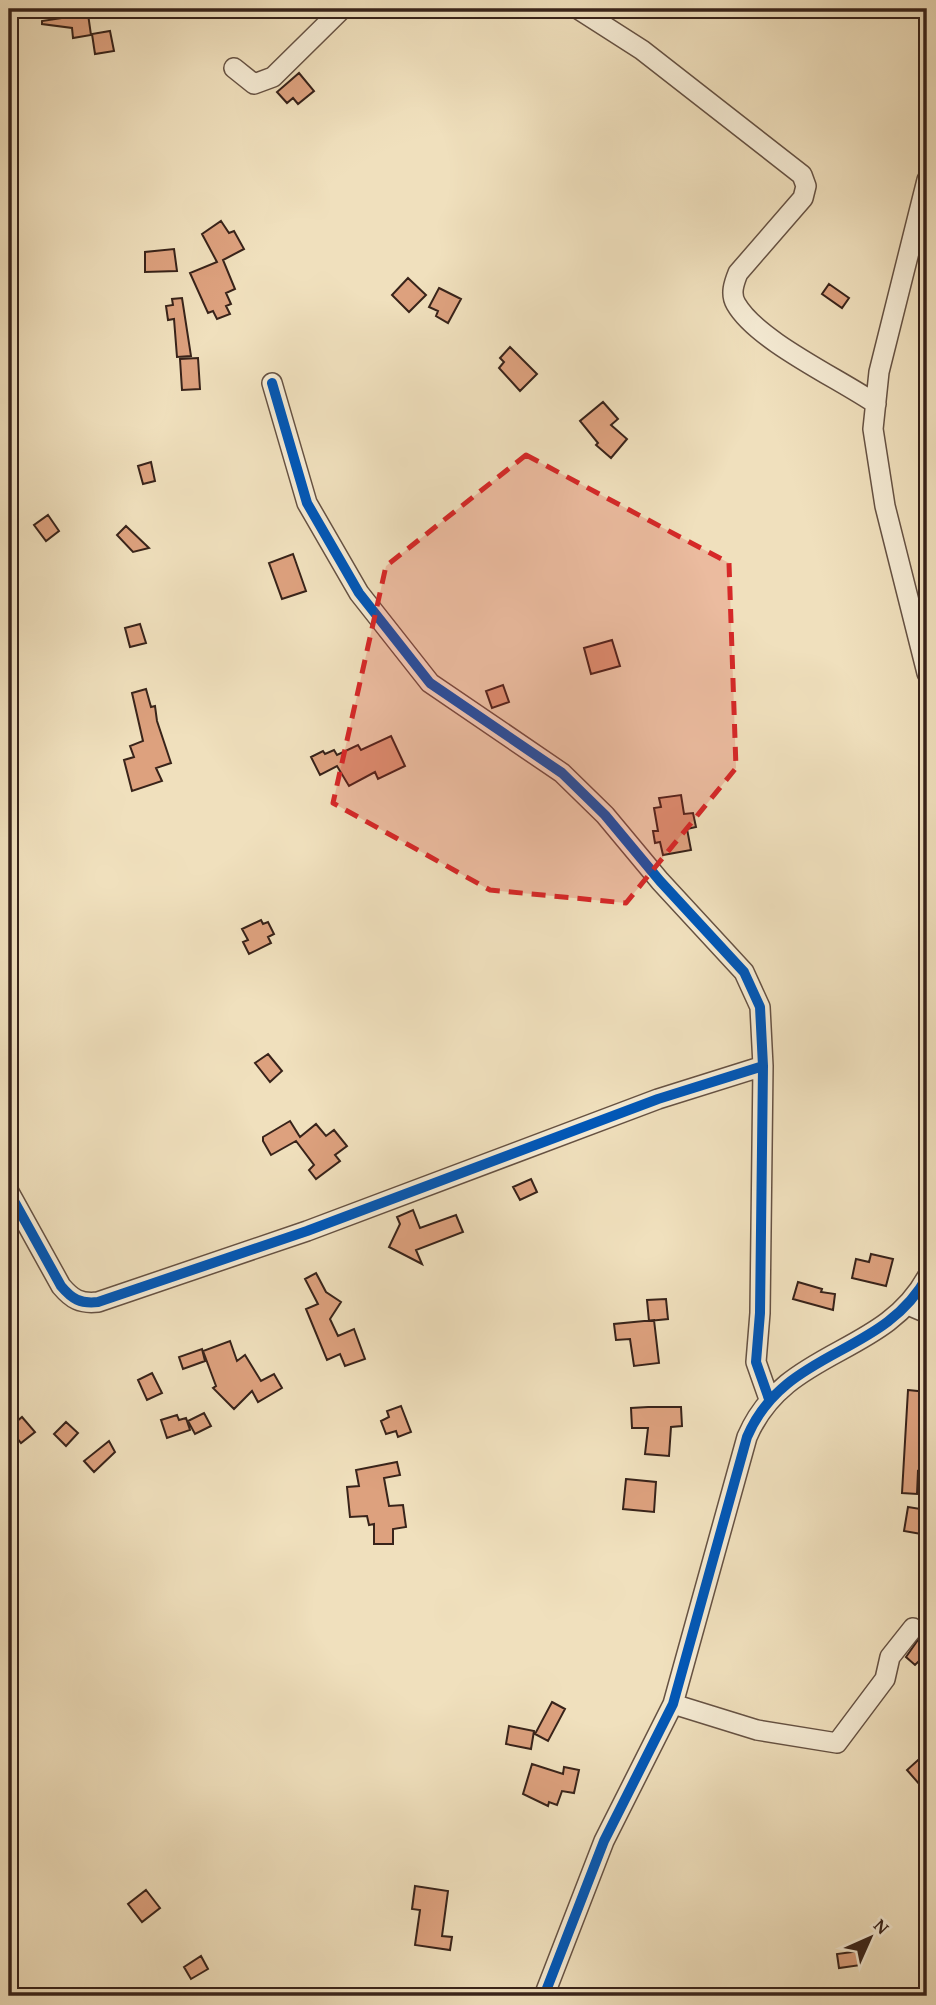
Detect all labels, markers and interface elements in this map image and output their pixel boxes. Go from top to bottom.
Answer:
north arrow [834,1904,904,1974]
text: N [868,1912,897,1941]

